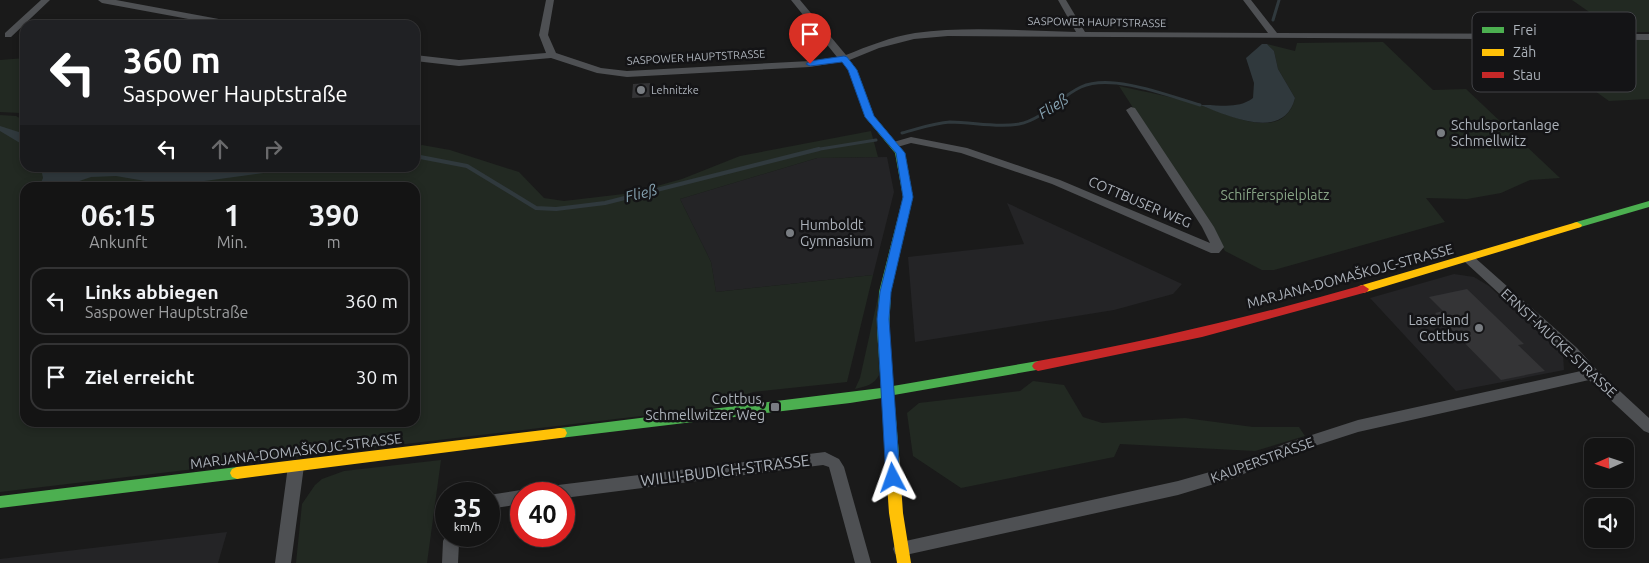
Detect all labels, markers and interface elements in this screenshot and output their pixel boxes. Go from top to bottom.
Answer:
legend [1472,12,1636,92]
pin [789,13,831,64]
street label: SASPOWER HAUPTSTRASSE [1028,15,1166,29]
icon: arrive [796,20,824,48]
text: Frei [1513,22,1537,38]
icon: left [40,40,105,105]
text: 360 m [123,40,221,80]
text: Zäh [1513,44,1536,60]
street label: SASPOWER HAUPTSTRASSE [626,47,766,67]
text: Stau [1513,67,1541,83]
text: Saspower Hauptstraße [123,81,348,106]
marker: Lehnitzke [635,84,647,96]
place label: Lehnitzke [651,84,699,96]
water label: Fließ [1035,90,1071,122]
place label: Schulsportanlage Schmellwitz [1451,117,1560,149]
marker: Schulsportanlage Schmellwitz [1435,127,1447,139]
icon: left [153,135,181,163]
icon: ahead [206,135,234,163]
icon: right [259,135,287,163]
street label: COTTBUSER WEG [1086,173,1194,231]
water label: Fließ [623,181,659,205]
park label: Schifferspielplatz [1220,187,1330,203]
text: 06:15 [81,198,156,232]
text: 1 [224,198,241,232]
text: 390 [308,198,359,232]
place label: Humboldt Gymnasium [800,217,873,249]
marker: Humboldt Gymnasium [784,227,796,239]
text: Ankunft [89,233,147,251]
text: Min. [217,233,248,251]
text: m [327,233,341,251]
street label: MARJANA-DOMAŠKOJC-STRASSE [1245,240,1455,311]
text: Links abbiegen [85,281,219,303]
street label: ERNST-MUCKE-STRASSE [1498,285,1620,401]
icon: left [42,287,70,315]
text: 360 m [345,290,398,312]
text: Saspower Hauptstraße [85,303,248,321]
place label: Laserland Cottbus [1408,312,1469,344]
marker: Laserland Cottbus [1473,322,1485,334]
icon: arrive [42,363,70,391]
text: Ziel erreicht [85,366,194,388]
text: 30 m [356,366,398,388]
place label: Cottbus, Schmellwitzer Weg [645,391,765,423]
marker: Cottbus, Schmellwitzer Weg [769,401,781,413]
street label: MARJANA-DOMAŠKOJC-STRASSE [189,429,403,472]
street label: KAUPERSTRASSE [1208,434,1316,486]
north arrow [1584,438,1634,488]
map controls [1584,438,1634,548]
street label: WILLI-BUDICH-STRASSE [640,451,810,489]
position arrow [866,451,918,503]
speed limit sign: 40 [510,482,575,547]
text: 35 [453,494,482,522]
button: sound [1584,498,1634,548]
text: km/h [454,520,481,533]

